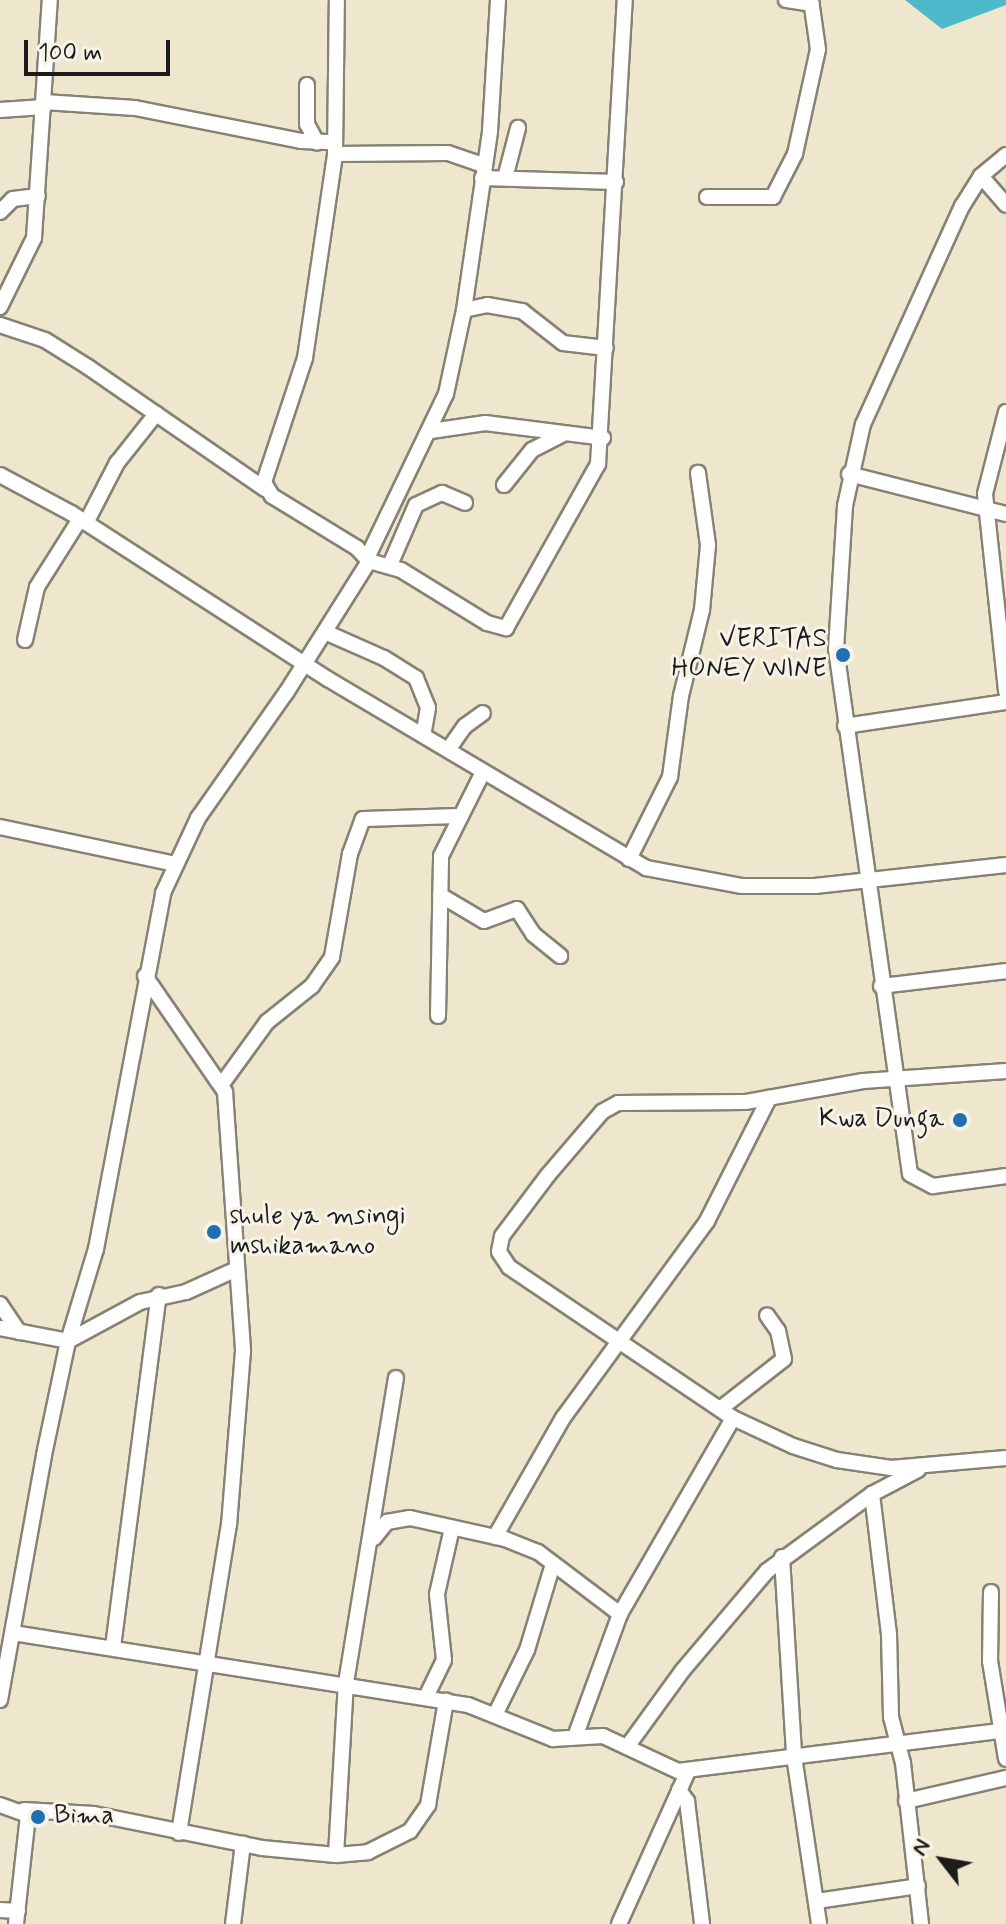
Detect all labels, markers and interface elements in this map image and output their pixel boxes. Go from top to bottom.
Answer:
scale bar [28,24,174,74]
text: 100 m [38,38,102,69]
place label: VERITAS HONEY WINE [664,624,827,686]
marker: VERITAS HONEY WINE [834,646,852,664]
place label: Kwa Dunga [818,1104,944,1136]
marker: Kwa Dunga [951,1111,969,1129]
place label: shule ya msingi mshikamano [230,1201,399,1262]
marker: shule ya msingi mshikamano [205,1223,223,1241]
place label: Bima [54,1801,114,1833]
marker: Bima [29,1808,47,1826]
north arrow [902,1820,982,1900]
text: N [906,1834,937,1861]

